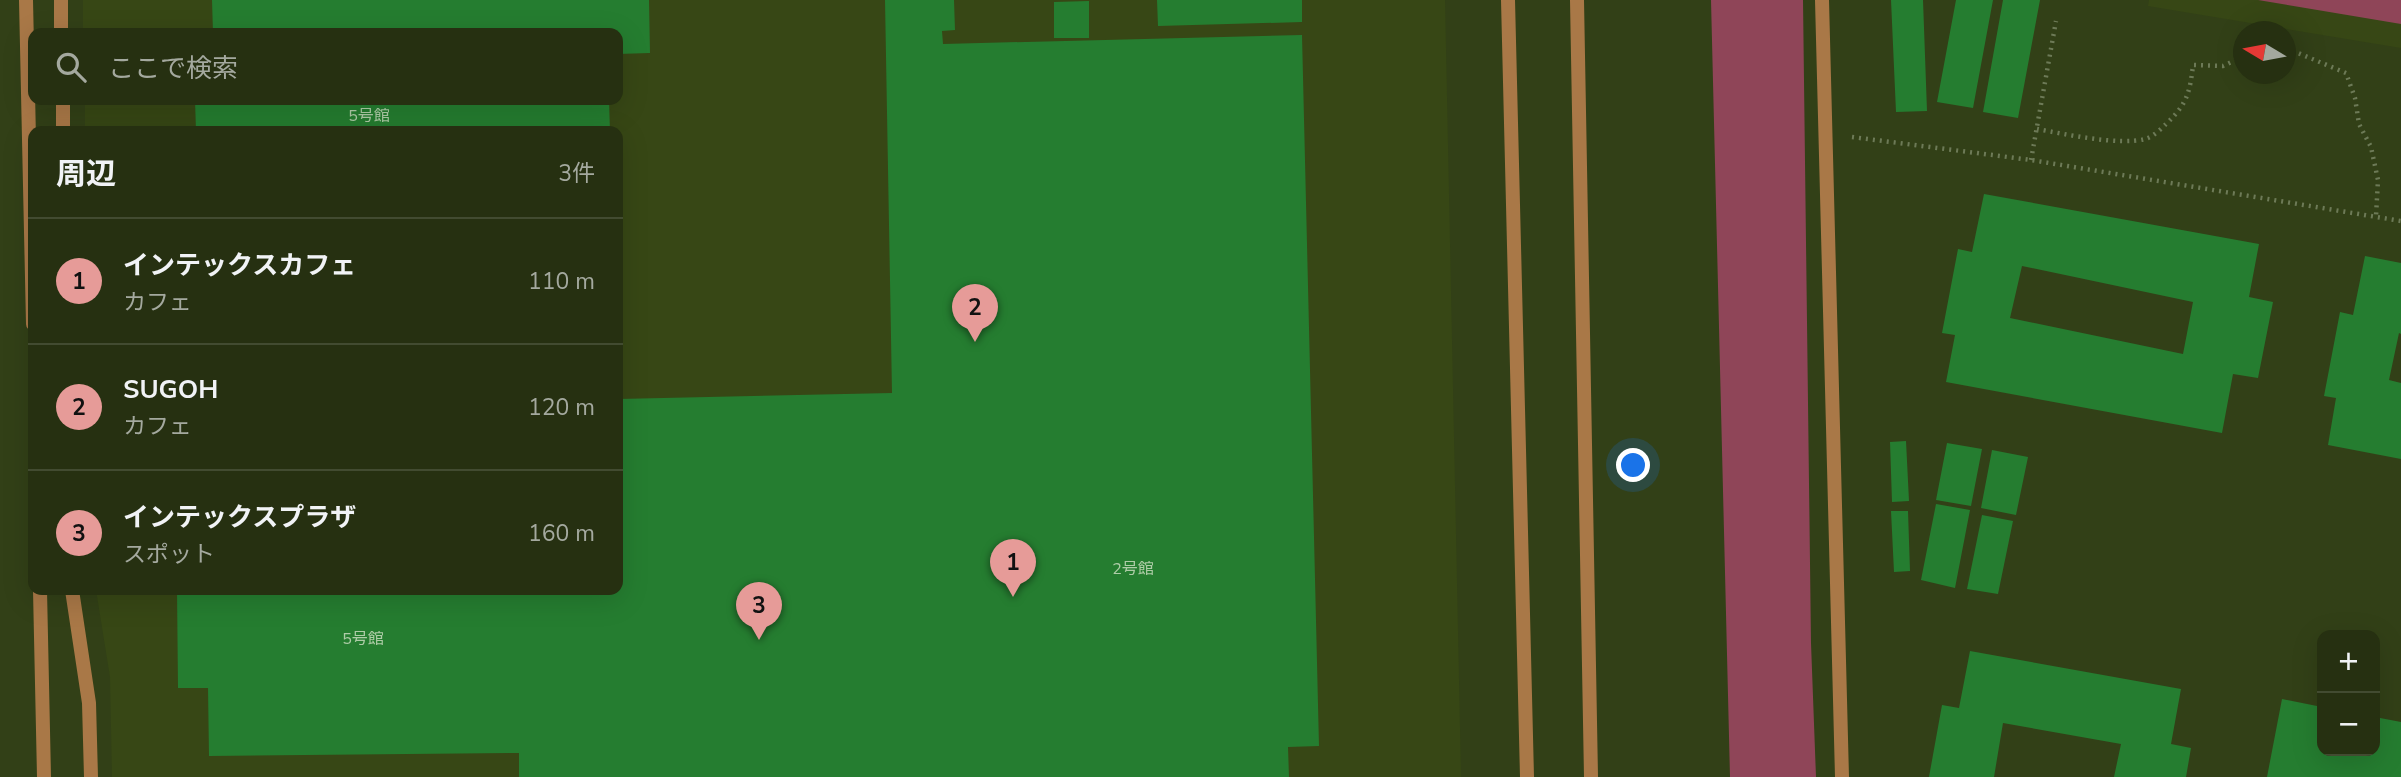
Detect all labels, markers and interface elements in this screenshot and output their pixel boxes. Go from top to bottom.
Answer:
north arrow [2233,21,2296,84]
search box [28,28,623,105]
icon: search [52,48,90,86]
text: ここで検索 [108,51,238,86]
house number: 5号館 [348,105,390,127]
text: 周辺 [56,154,116,195]
text: 3件 [558,158,595,189]
text: インテックスカフェ [123,248,356,283]
text: 1 [72,266,86,297]
text: 110 m [528,266,595,297]
pin: 2 [952,284,998,342]
text: カフェ [123,287,192,318]
text: SUGOH [123,372,218,407]
text: 2 [72,392,86,423]
text: 120 m [528,392,595,423]
text: カフェ [123,411,192,442]
your location [1616,448,1650,482]
text: インテックスプラザ [123,500,356,535]
text: 3 [72,518,86,549]
text: 160 m [528,518,595,549]
text: スポット [123,539,215,570]
pin: 1 [990,539,1036,597]
house number: 2号館 [1112,558,1154,580]
pin: 3 [736,582,782,640]
house number: 5号館 [342,628,384,650]
map controls [2317,630,2380,756]
button: + [2317,630,2380,693]
button: − [2317,693,2380,756]

